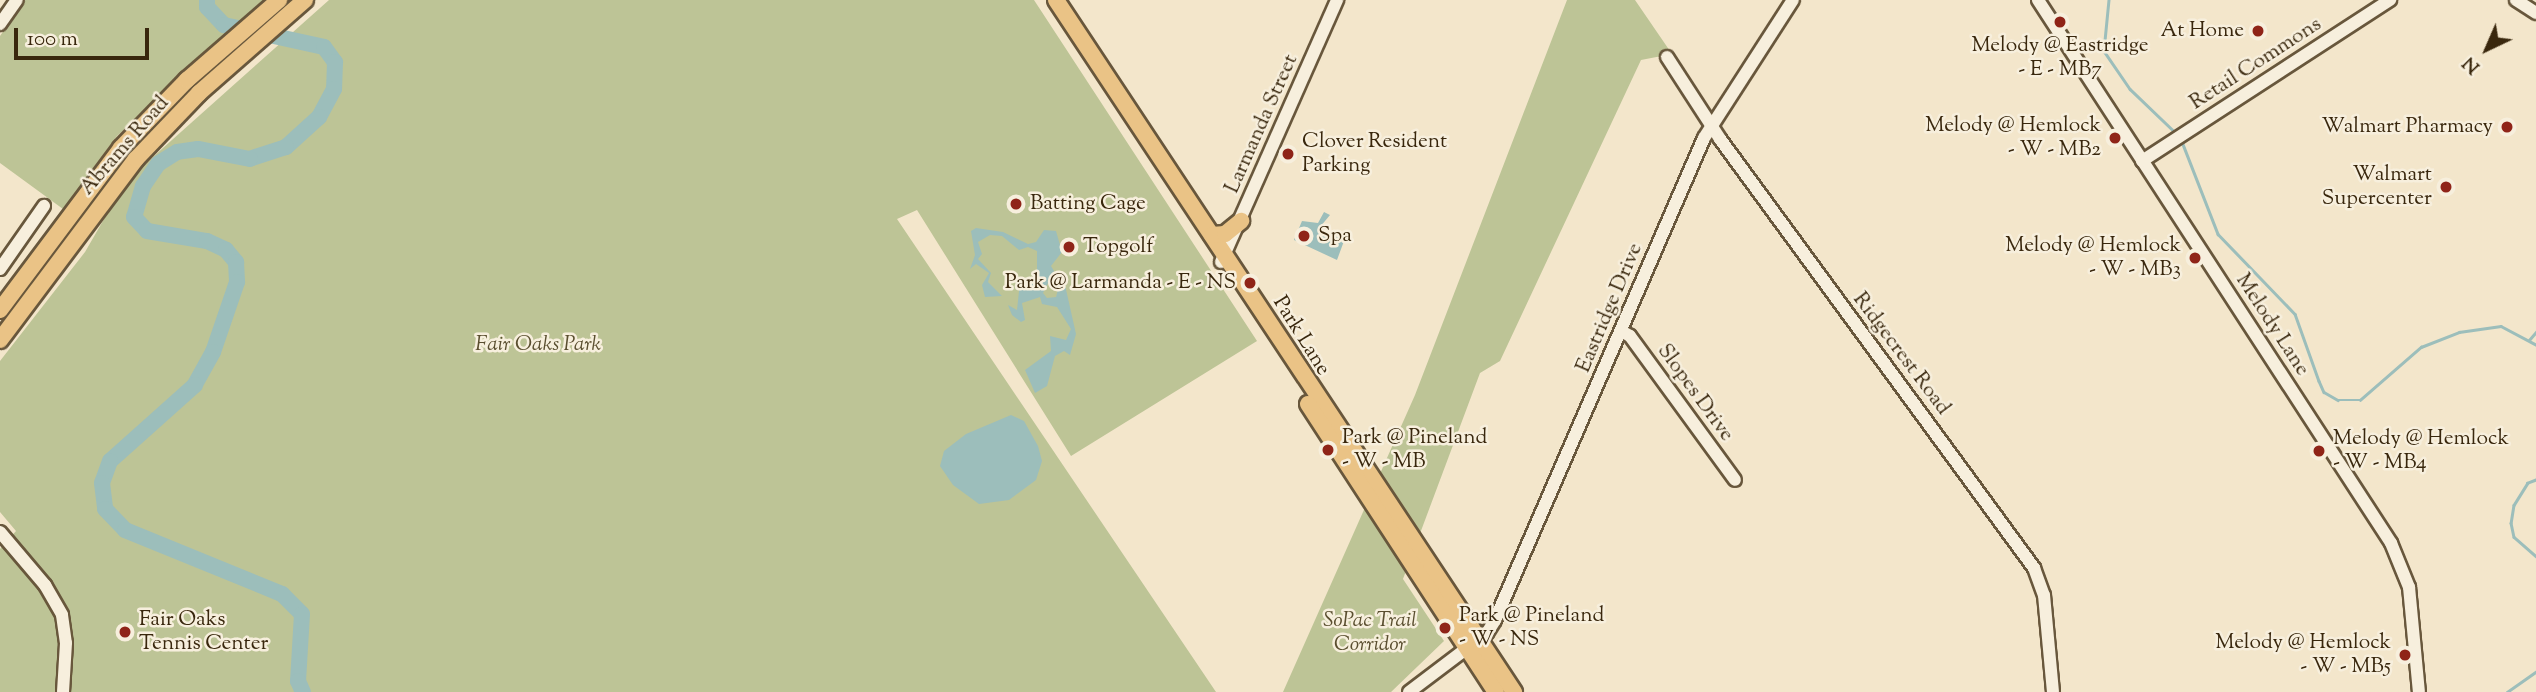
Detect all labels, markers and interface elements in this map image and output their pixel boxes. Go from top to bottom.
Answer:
street label: Retail Commons [2185,12,2327,116]
scale bar [18,14,152,58]
marker: Melody @ Eastridge - E - MB7 [2052,14,2068,30]
north arrow [2452,14,2522,84]
place label: At Home [2160,18,2244,44]
marker: At Home [2250,23,2266,39]
text: 100 m [27,25,78,55]
place label: Melody @ Eastridge - E - MB7 [1971,33,2149,83]
text: N [2457,49,2487,79]
street label: Larmanda Street [1220,51,1304,197]
street label: Abrams Road [75,91,175,201]
place label: Melody @ Hemlock - W - MB2 [1925,113,2101,163]
place label: Walmart Pharmacy [2322,114,2493,140]
marker: Walmart Pharmacy [2499,119,2515,135]
place label: Clover Resident Parking [1302,129,1447,179]
marker: Melody @ Hemlock - W - MB2 [2107,130,2123,146]
marker: Clover Resident Parking [1280,146,1296,162]
place label: Walmart Supercenter [2322,162,2432,212]
marker: Walmart Supercenter [2438,179,2454,195]
place label: Batting Cage [1030,191,1146,217]
marker: Batting Cage [1008,196,1024,212]
place label: Spa [1318,223,1352,249]
marker: Spa [1296,228,1312,244]
place label: Melody @ Hemlock - W - MB3 [2005,233,2181,283]
place label: Topgolf [1083,234,1153,260]
marker: Topgolf [1061,239,1077,255]
street label: Eastridge Drive [1571,240,1649,376]
marker: Melody @ Hemlock - W - MB3 [2187,250,2203,266]
street label: Melody Lane [2230,269,2314,381]
place label: Park @ Larmanda - E - NS [1005,270,1236,296]
marker: Park @ Larmanda - E - NS [1242,275,1258,291]
street label: Ridgecrest Road [1847,288,1955,420]
street label: Park Lane [1267,292,1335,380]
park label: Fair Oaks Park [475,332,601,358]
street label: Slopes Drive [1651,339,1739,447]
place label: Park @ Pineland - W - MB [1342,425,1487,475]
place label: Melody @ Hemlock - W - MB4 [2333,426,2509,476]
marker: Park @ Pineland - W - MB [1320,442,1336,458]
marker: Melody @ Hemlock - W - MB4 [2311,443,2327,459]
place label: Park @ Pineland - W - NS [1459,603,1604,653]
place label: Fair Oaks Tennis Center [139,607,268,657]
park label: SoPac Trail Corridor [1323,608,1417,658]
marker: Park @ Pineland - W - NS [1437,620,1453,636]
marker: Fair Oaks Tennis Center [117,624,133,640]
place label: Melody @ Hemlock - W - MB5 [2215,630,2391,680]
marker: Melody @ Hemlock - W - MB5 [2397,647,2413,663]

